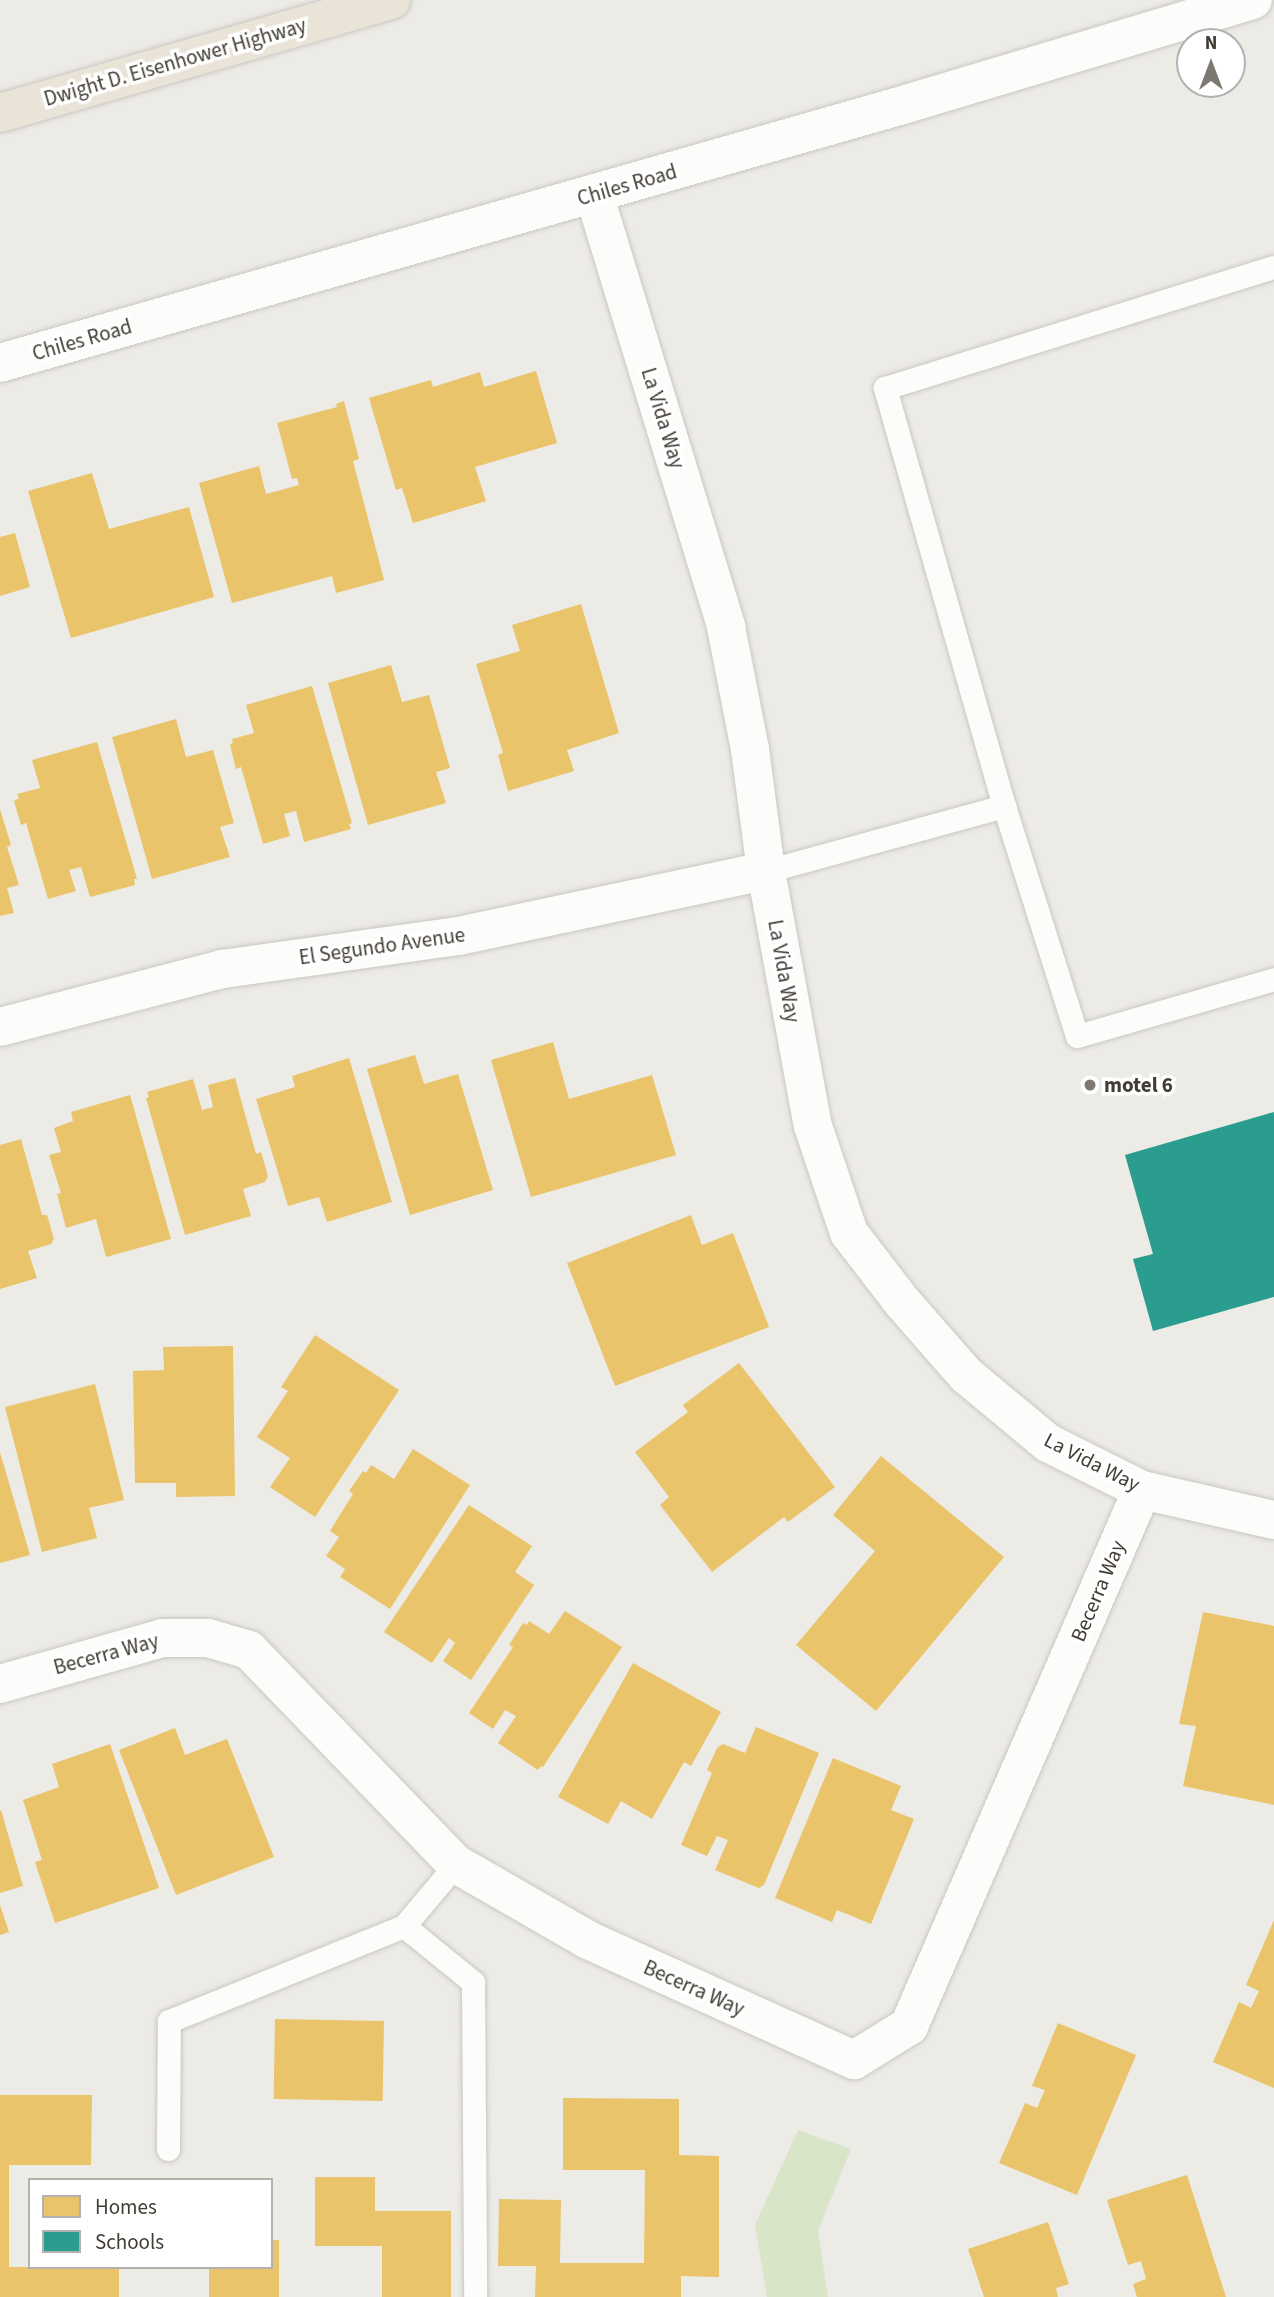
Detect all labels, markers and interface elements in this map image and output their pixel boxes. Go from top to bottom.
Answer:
street label: Dwight D. Eisenhower Highway [41,12,309,112]
north arrow [1176,28,1246,98]
text: N [1205,30,1217,57]
street label: Chiles Road [574,159,680,211]
street label: Chiles Road [29,314,135,366]
street label: La Vida Way [636,365,690,471]
street label: La Vida Way [763,918,805,1024]
street label: El Segundo Avenue [297,922,467,970]
place label: motel 6 [1104,1072,1173,1098]
marker: motel 6 [1082,1077,1098,1093]
street label: La Vida Way [1040,1427,1144,1497]
street label: Becerra Way [1065,1536,1131,1646]
street label: Becerra Way [51,1628,161,1680]
street label: Becerra Way [640,1955,748,2021]
legend [28,2178,273,2269]
text: Homes [95,2192,157,2222]
text: Schools [95,2227,164,2257]

